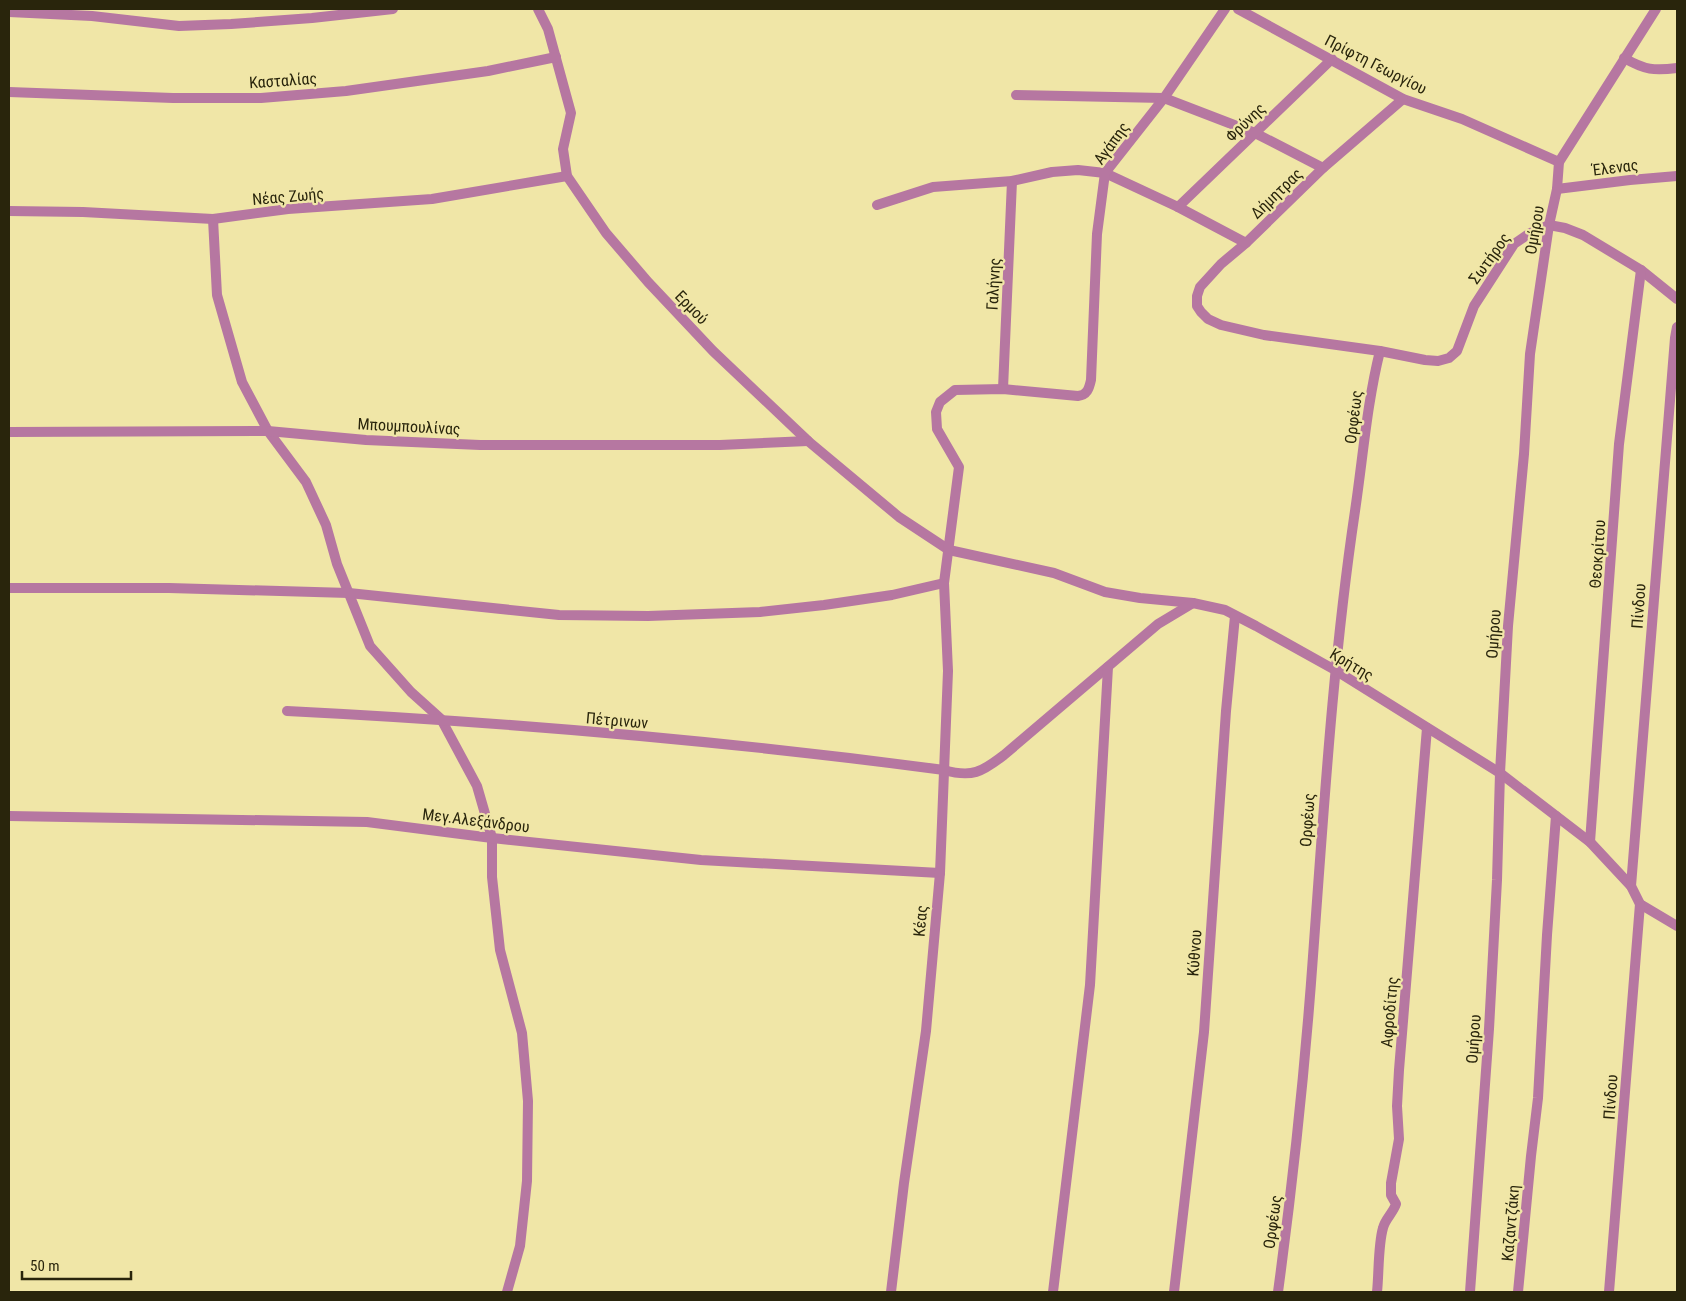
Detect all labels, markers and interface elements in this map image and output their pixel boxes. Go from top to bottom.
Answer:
street label: Πρίφτη Γεωργίου [1322,31,1430,98]
street label: Κασταλίας [249,69,318,92]
street label: Φρύνης [1221,99,1269,146]
street label: Αγάπης [1090,118,1133,168]
street label: Έλενας [1590,155,1639,180]
street label: Δήμητρας [1247,164,1306,223]
street label: Νέας Ζωής [251,184,325,209]
street label: Ομήρου [1521,204,1548,256]
street label: Σωτήρος [1465,229,1514,287]
street label: Γαλήνης [983,257,1004,311]
street label: Ερμού [671,286,712,328]
street label: Ορφέως [1341,389,1366,445]
street label: Μπουμπουλίνας [357,414,461,439]
street label: Θεοκρίτου [1586,519,1609,589]
street label: Πίνδου [1627,583,1650,629]
street label: Ομήρου [1482,609,1505,659]
street label: Κρήτης [1326,644,1377,685]
street label: Πέτρινων [585,708,649,733]
street label: Ορφέως [1296,792,1319,848]
street label: Μεγ.Αλεξάνδρου [421,804,531,836]
street label: Κέας [910,904,931,938]
street label: Κύθνου [1183,929,1206,977]
street label: Αφροδίτης [1377,976,1402,1048]
street label: Ομήρου [1462,1014,1485,1064]
street label: Πίνδου [1599,1074,1622,1120]
street label: Καζαντζάκη [1498,1184,1523,1262]
street label: Ορφέως [1259,1194,1286,1250]
scale bar [22,1248,131,1280]
text: 50 m [30,1257,60,1275]

